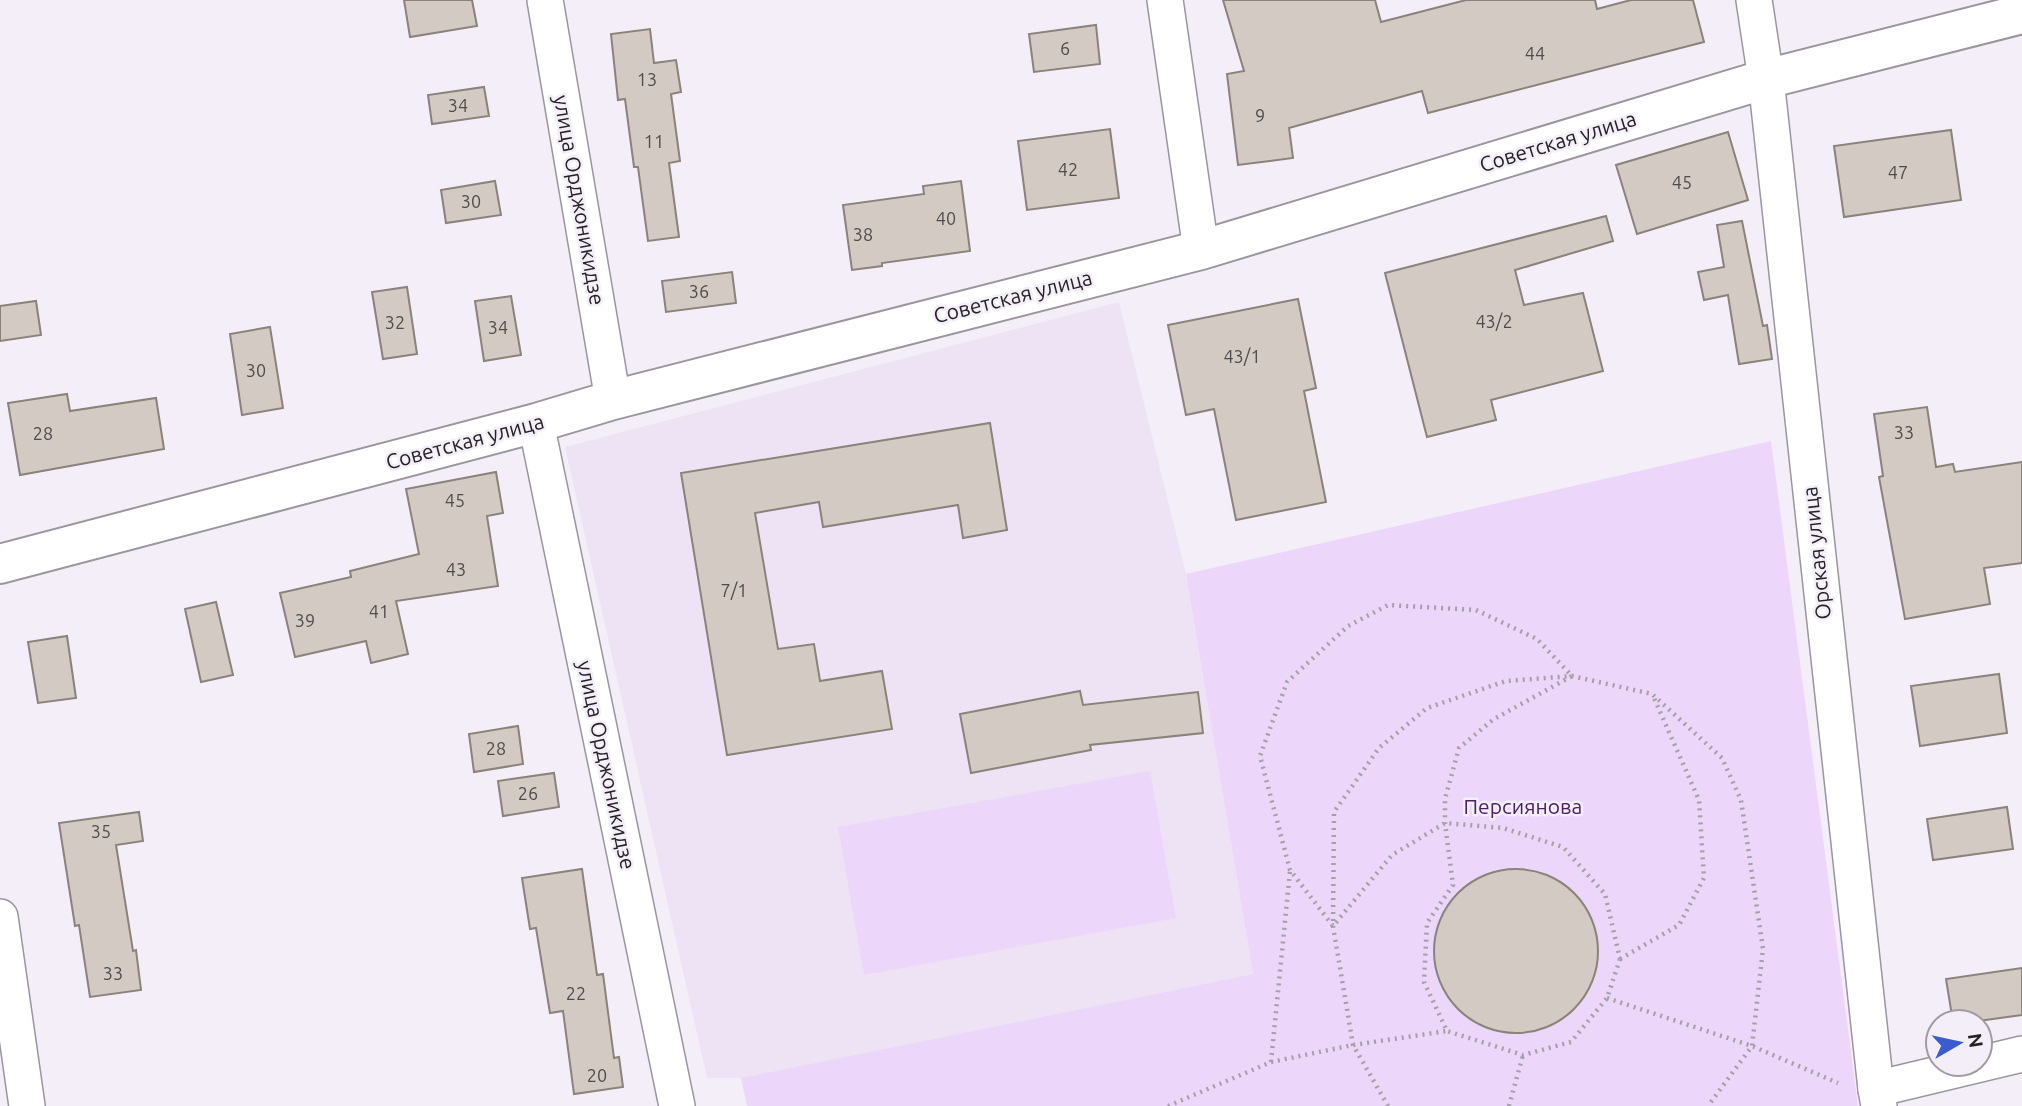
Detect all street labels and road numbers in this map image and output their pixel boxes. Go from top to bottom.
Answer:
street label: улица Орджоникидзе [550,93,610,307]
street label: Советская улица [1476,106,1639,176]
street label: Советская улица [931,265,1095,327]
street label: Советская улица [383,408,546,474]
street label: Орская улица [1797,485,1835,621]
street label: улица Орджоникидзе [573,658,641,871]

